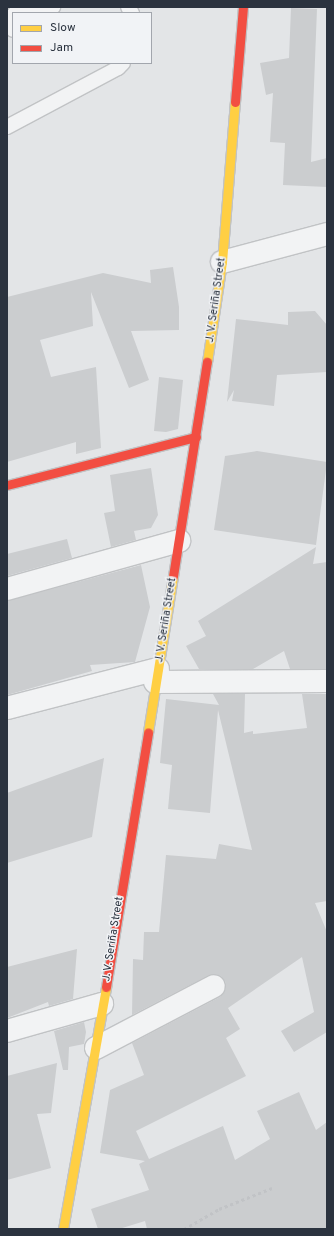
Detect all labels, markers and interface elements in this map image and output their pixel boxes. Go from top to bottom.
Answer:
legend [12,12,152,64]
text: Slow [50,20,76,36]
text: Jam [50,40,73,56]
street label: J. V. Seriña Street [203,256,229,344]
street label: J. V. Seriña Street [153,576,179,664]
street label: J. V. Seriña Street [100,895,126,983]

